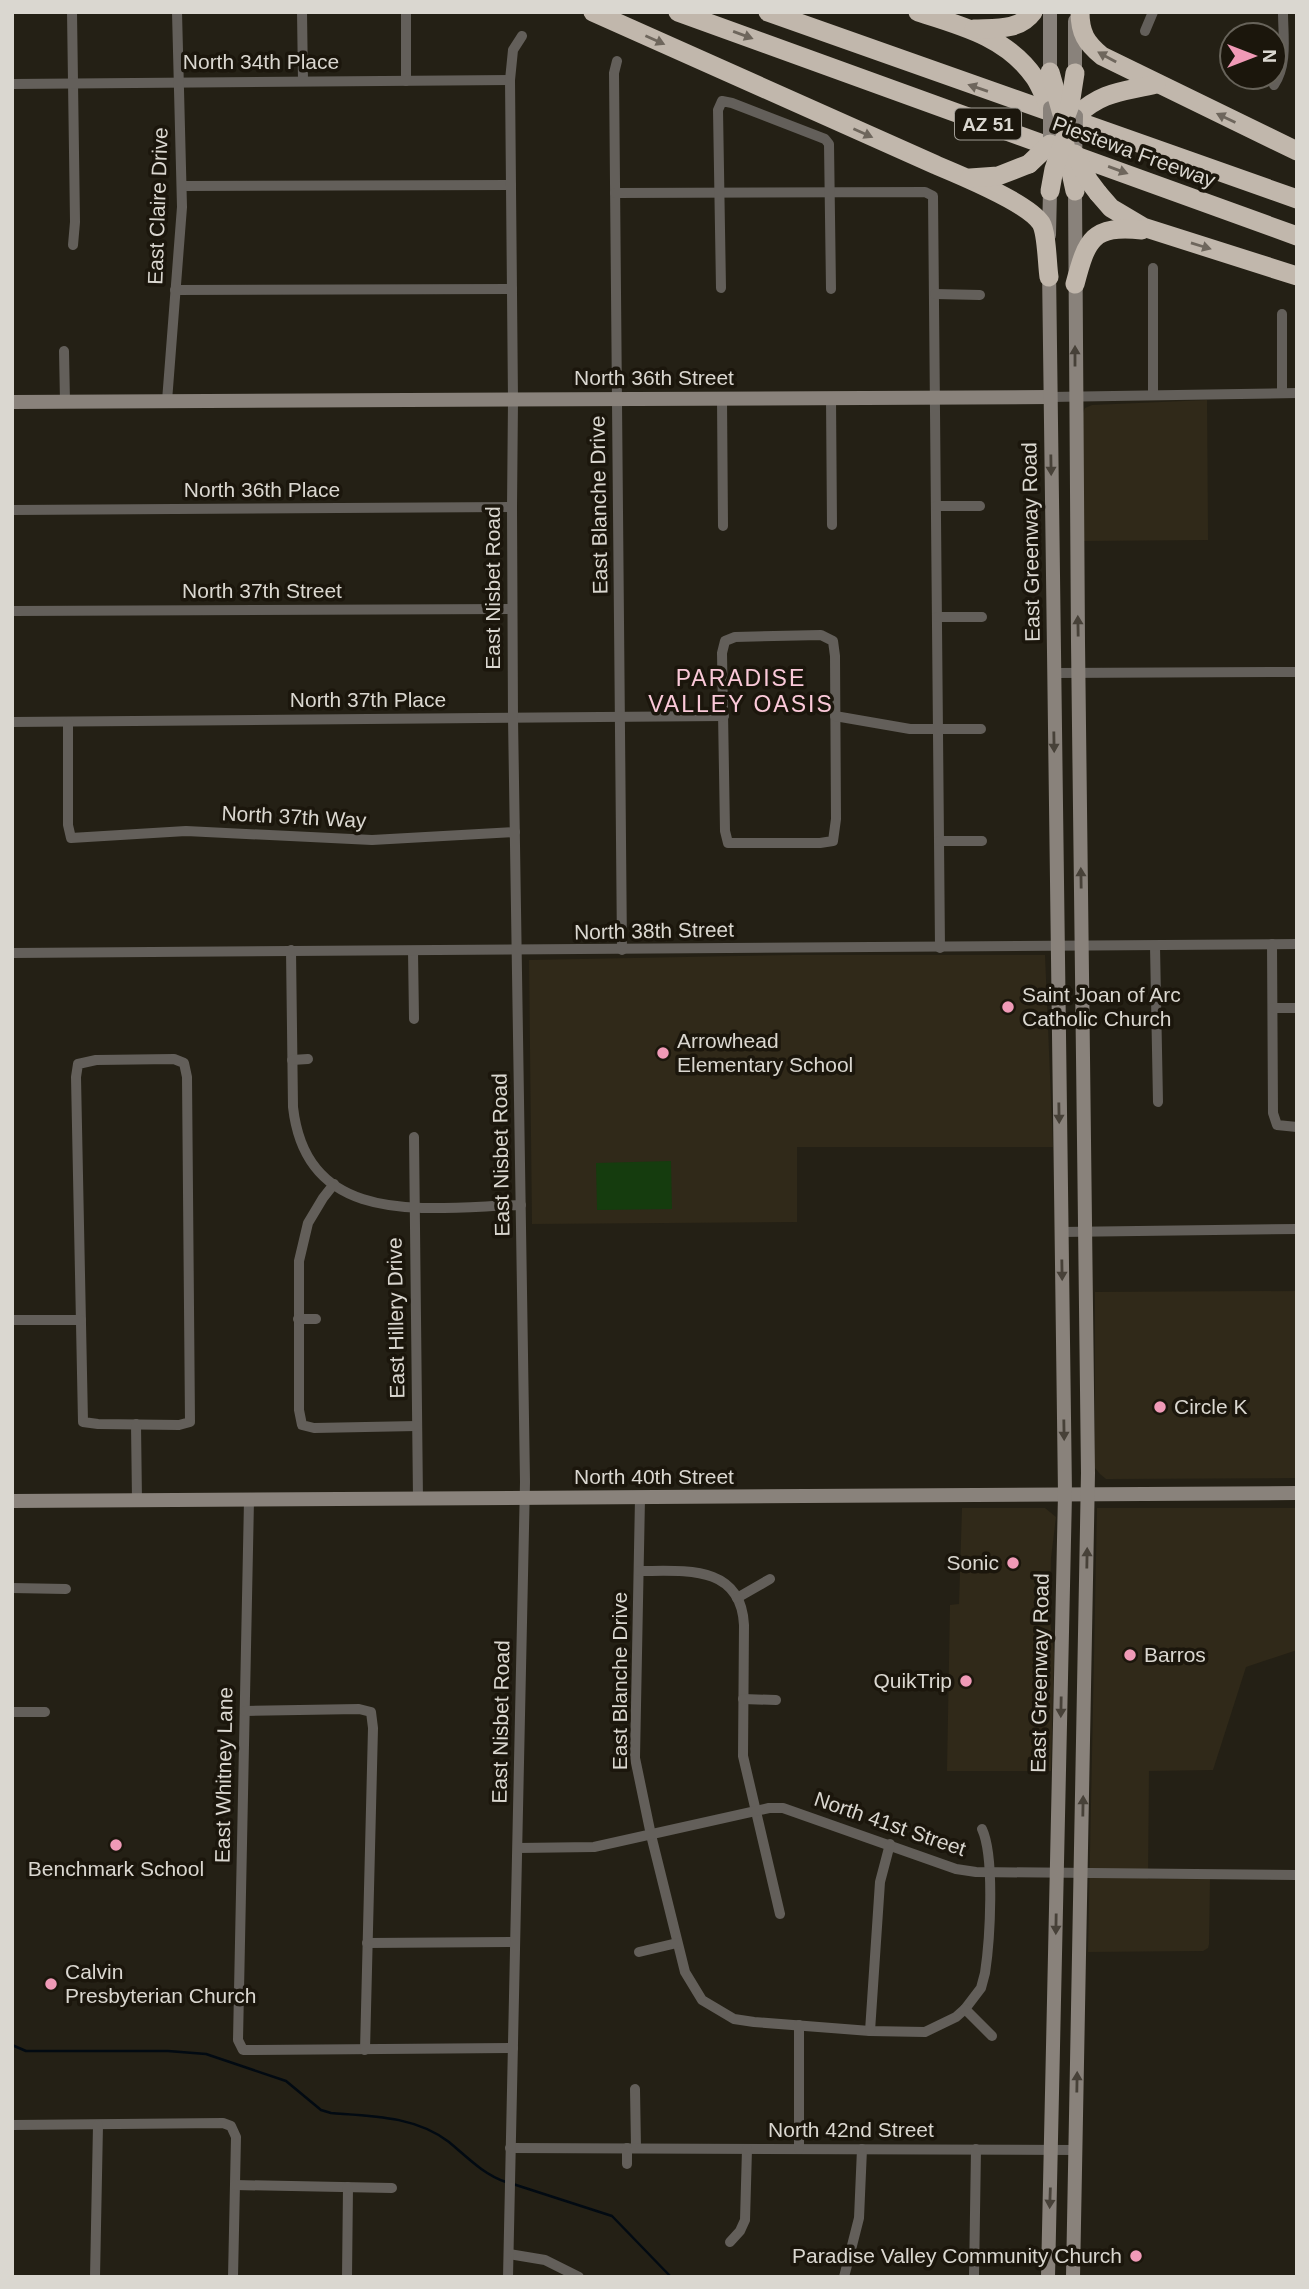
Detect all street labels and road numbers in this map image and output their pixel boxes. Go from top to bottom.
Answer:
street label: North 34th Place [183,50,339,73]
road number: AZ 51 [955,108,1021,140]
street label: Piestewa Freeway [1050,111,1219,192]
street label: East Claire Drive [143,127,172,285]
street label: North 36th Street [574,366,734,389]
street label: East Blanche Drive [585,416,612,594]
street label: East Greenway Road [1017,442,1044,642]
street label: North 36th Place [184,478,340,501]
street label: East Nisbet Road [481,506,504,670]
street label: North 37th Street [182,579,342,602]
street label: North 37th Place [290,688,446,711]
street label: North 37th Way [221,801,368,832]
street label: North 38th Street [574,918,734,943]
street label: East Nisbet Road [488,1073,513,1237]
street label: East Hillery Drive [383,1237,408,1399]
street label: North 40th Street [574,1465,734,1488]
street label: East Greenway Road [1026,1573,1053,1773]
street label: East Blanche Drive [608,1592,631,1770]
street label: East Nisbet Road [488,1640,513,1804]
street label: East Whitney Lane [210,1687,237,1863]
street label: North 41st Street [811,1787,969,1860]
street label: North 42nd Street [768,2118,934,2141]

